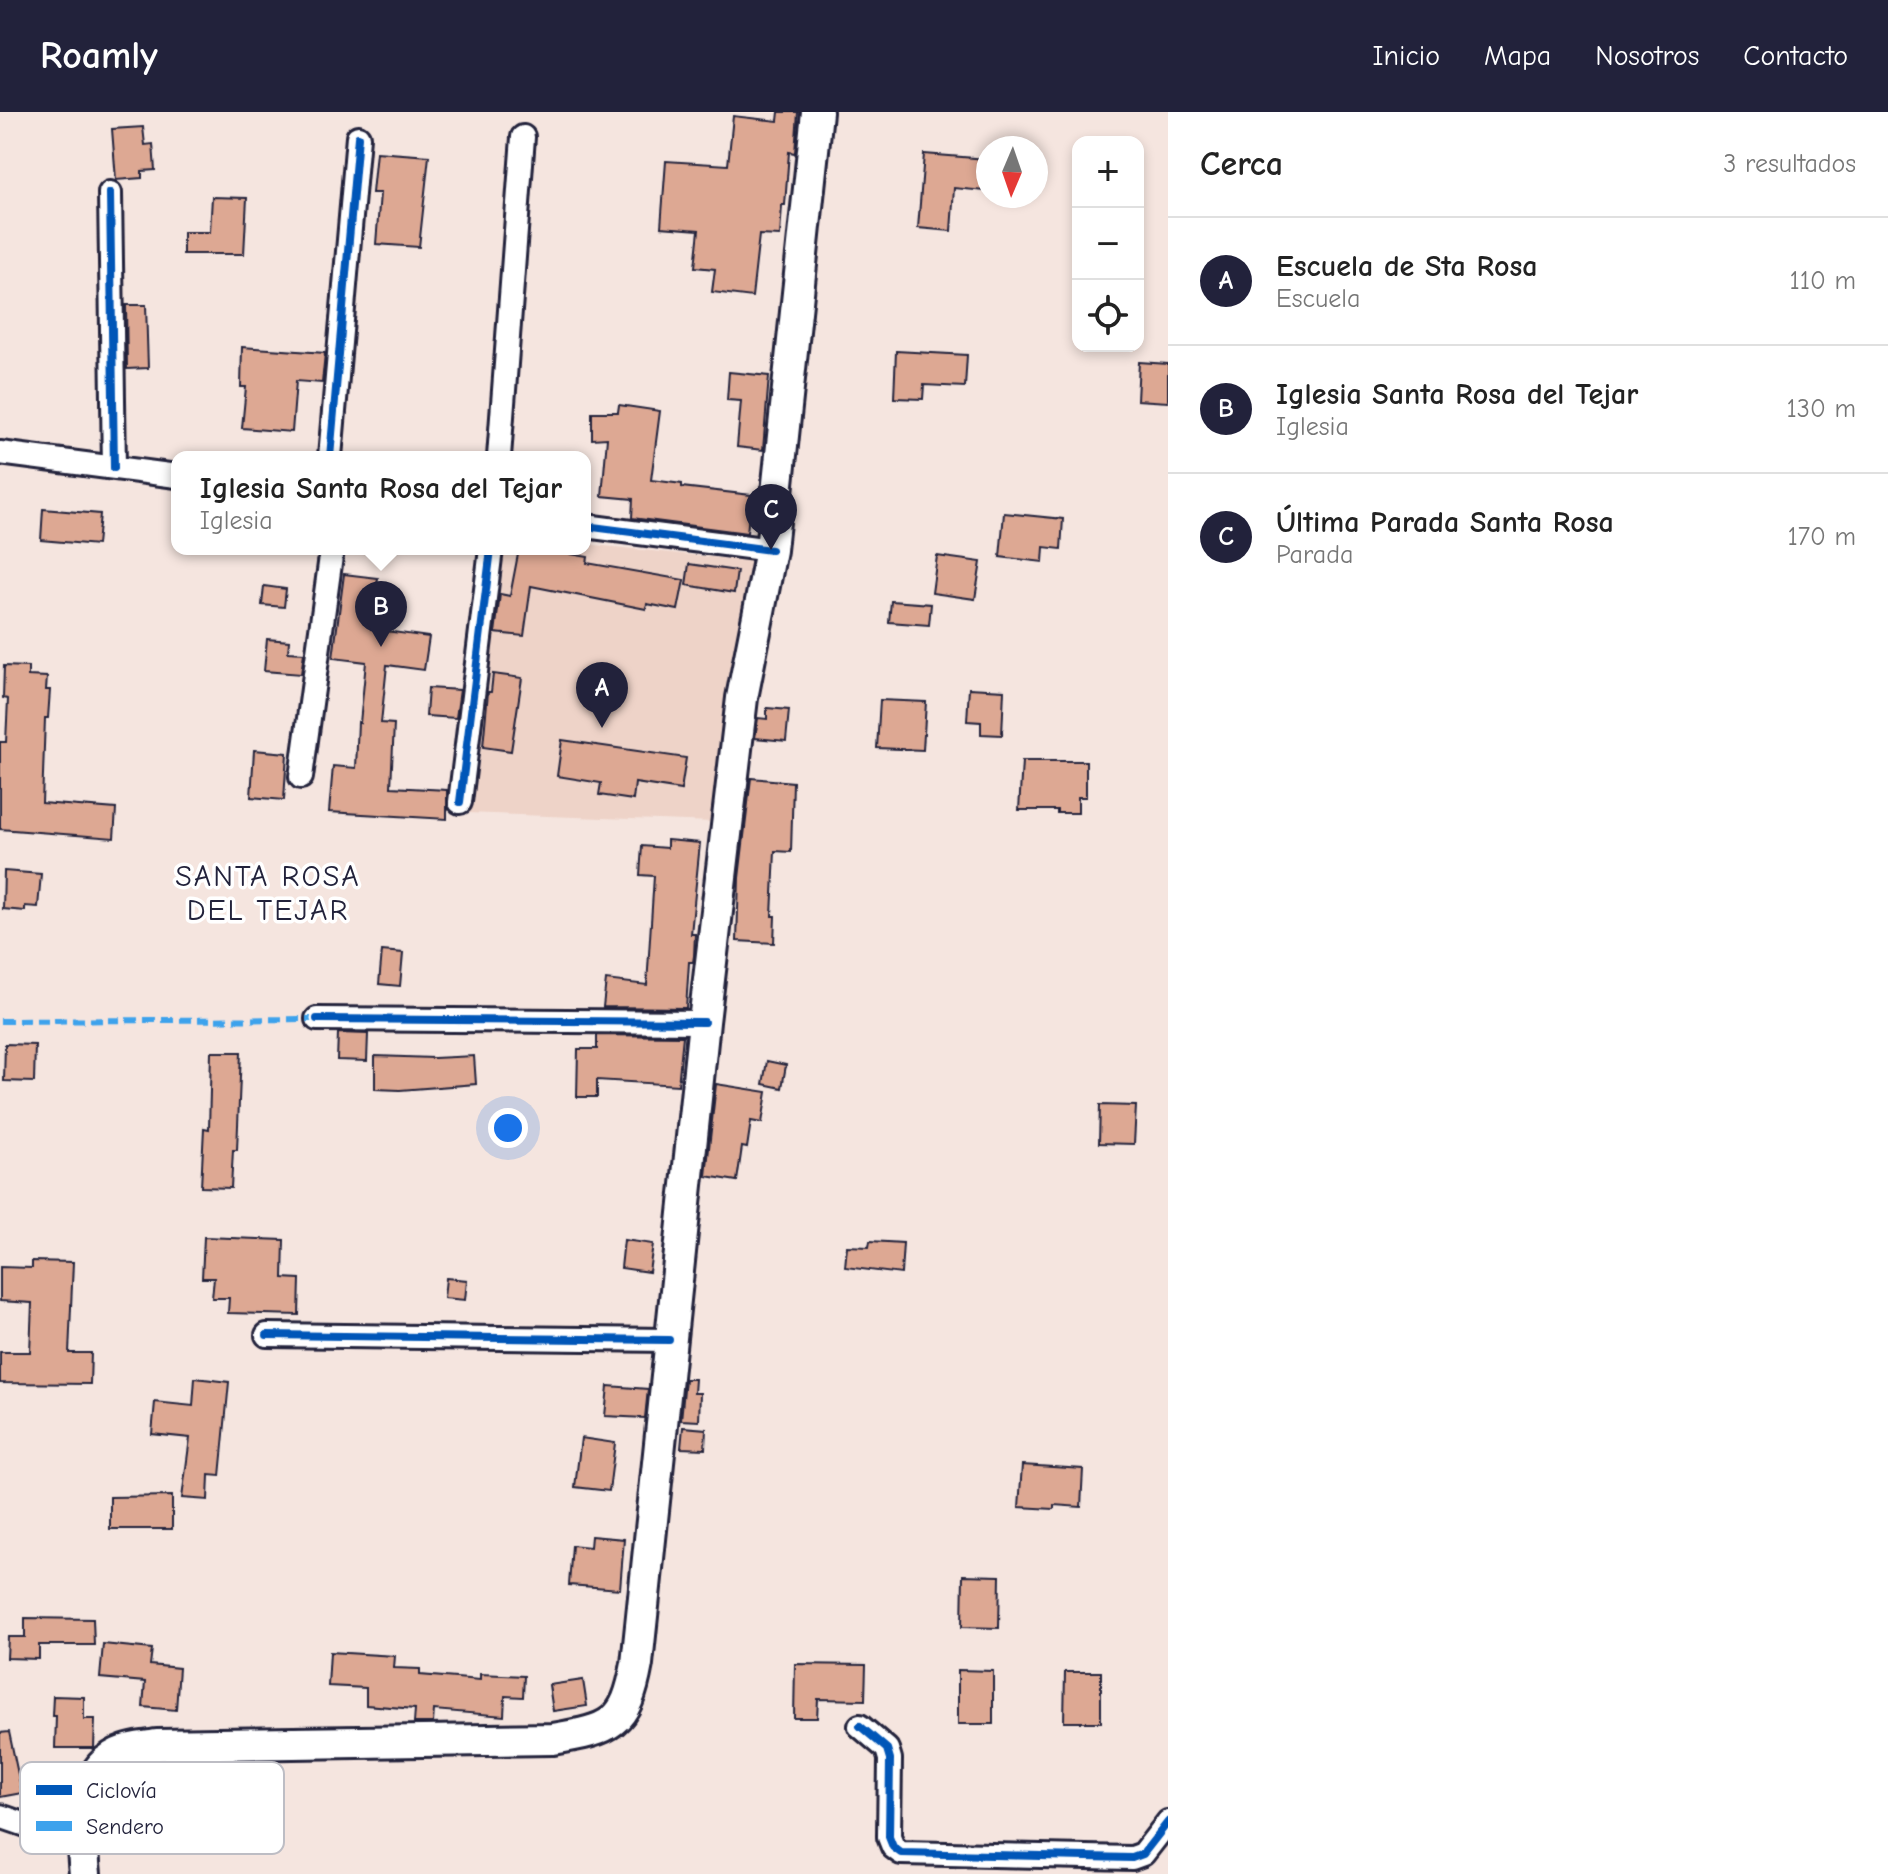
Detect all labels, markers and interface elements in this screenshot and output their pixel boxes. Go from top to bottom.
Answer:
text: Roamly [40,34,158,78]
text: Inicio [1373,40,1440,72]
text: Mapa [1484,40,1551,72]
text: Nosotros [1595,40,1699,72]
text: Contacto [1743,40,1848,72]
north arrow [976,136,1048,208]
map controls [1072,136,1144,352]
button: + [1072,136,1144,208]
text: Cerca [1200,144,1283,184]
text: 3 resultados [1723,149,1856,179]
button: − [1072,208,1144,280]
text: Escuela de Sta Rosa [1276,249,1537,284]
text: A [1219,266,1233,296]
text: 110 m [1789,266,1856,296]
button: locate [1072,280,1144,352]
text: Escuela [1276,284,1360,314]
text: Iglesia Santa Rosa del Tejar [1276,377,1638,412]
text: B [1218,394,1234,424]
text: 130 m [1787,394,1856,424]
text: Iglesia [1276,412,1349,442]
popup [171,451,591,555]
text: Iglesia Santa Rosa del Tejar [200,471,562,506]
pin: C [745,484,797,550]
text: Última Parada Santa Rosa [1276,505,1614,540]
text: Iglesia [200,506,273,536]
text: C [1218,522,1234,552]
text: 170 m [1787,522,1856,552]
text: Parada [1276,540,1353,570]
pin: B [355,581,407,647]
pin: A [576,662,628,728]
district label: SANTA ROSA DEL TEJAR [175,859,361,928]
your location [488,1108,528,1148]
legend [20,1762,284,1854]
text: Ciclovía [86,1778,157,1804]
text: Sendero [86,1814,164,1840]

